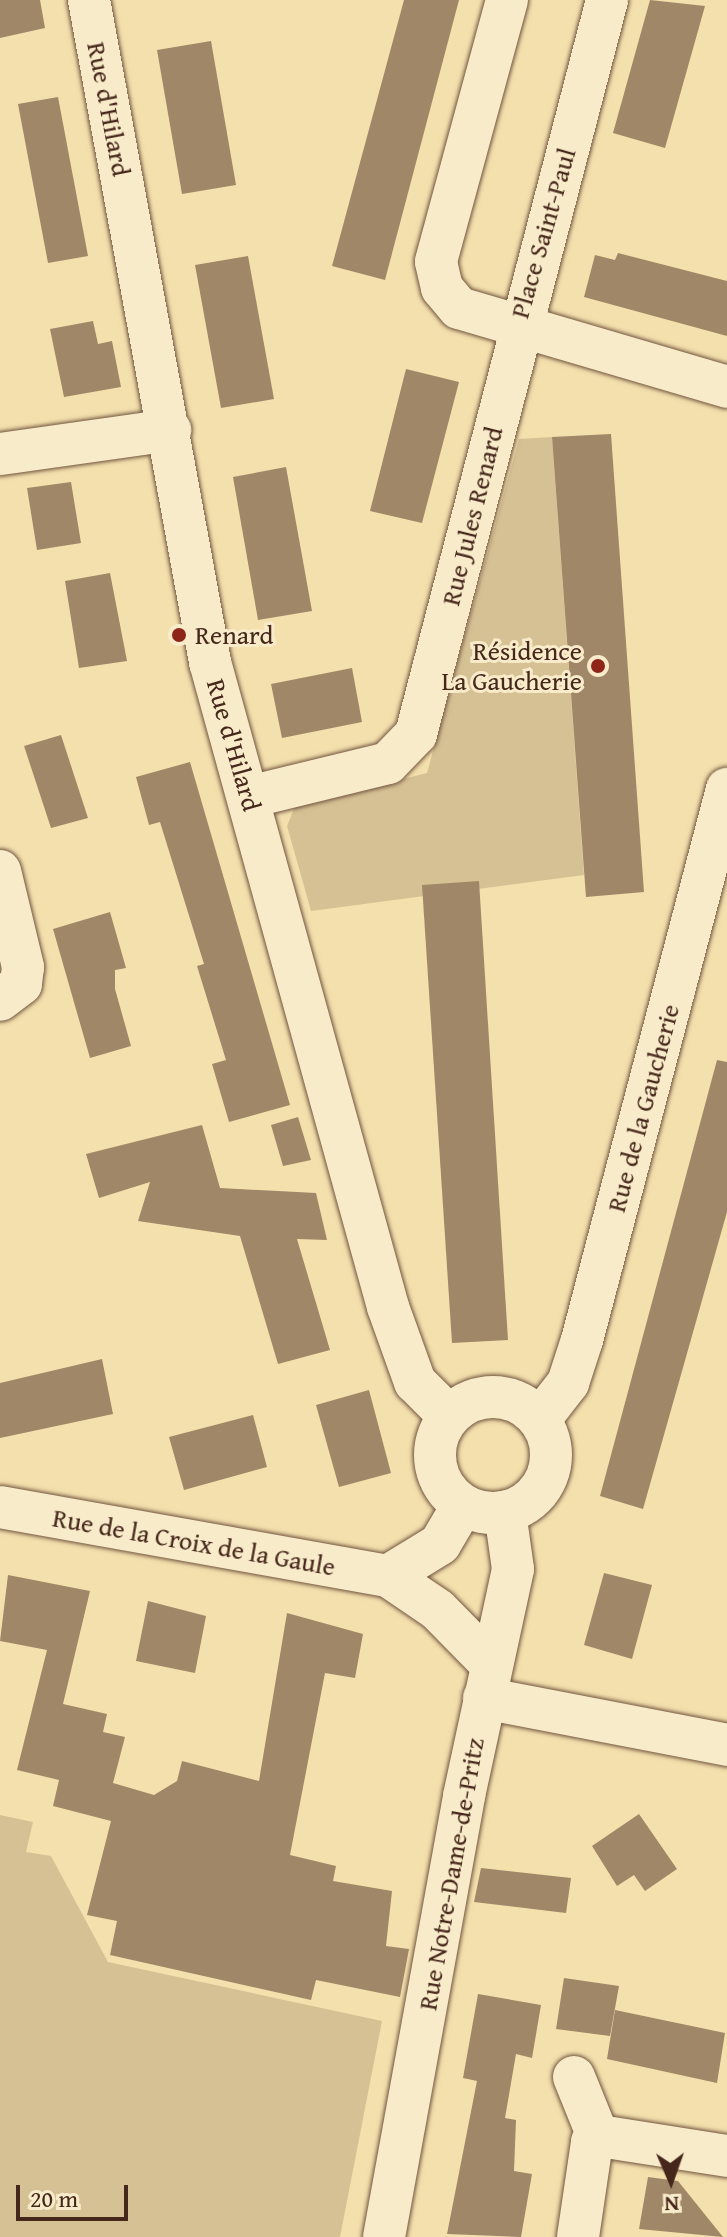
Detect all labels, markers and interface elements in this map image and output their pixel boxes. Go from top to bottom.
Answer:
street label: Rue d'Hilard [81,39,137,179]
street label: Place Saint-Paul [504,144,582,322]
street label: Rue Jules Renard [435,423,509,609]
place label: Renard [195,619,273,651]
marker: Renard [170,626,188,644]
place label: Résidence La Gaucherie [441,635,582,696]
marker: Résidence La Gaucherie [589,657,607,675]
street label: Rue d'Hilard [200,675,268,815]
street label: Rue de la Gaucherie [600,1001,686,1215]
street label: Rue de la Croix de la Gaule [50,1502,338,1582]
street label: Rue Notre-Dame-de-Pritz [412,1735,490,2013]
north arrow [631,2141,711,2221]
scale bar [20,2169,132,2219]
text: 20 m [30,2181,78,2216]
text: N [664,2189,680,2221]

